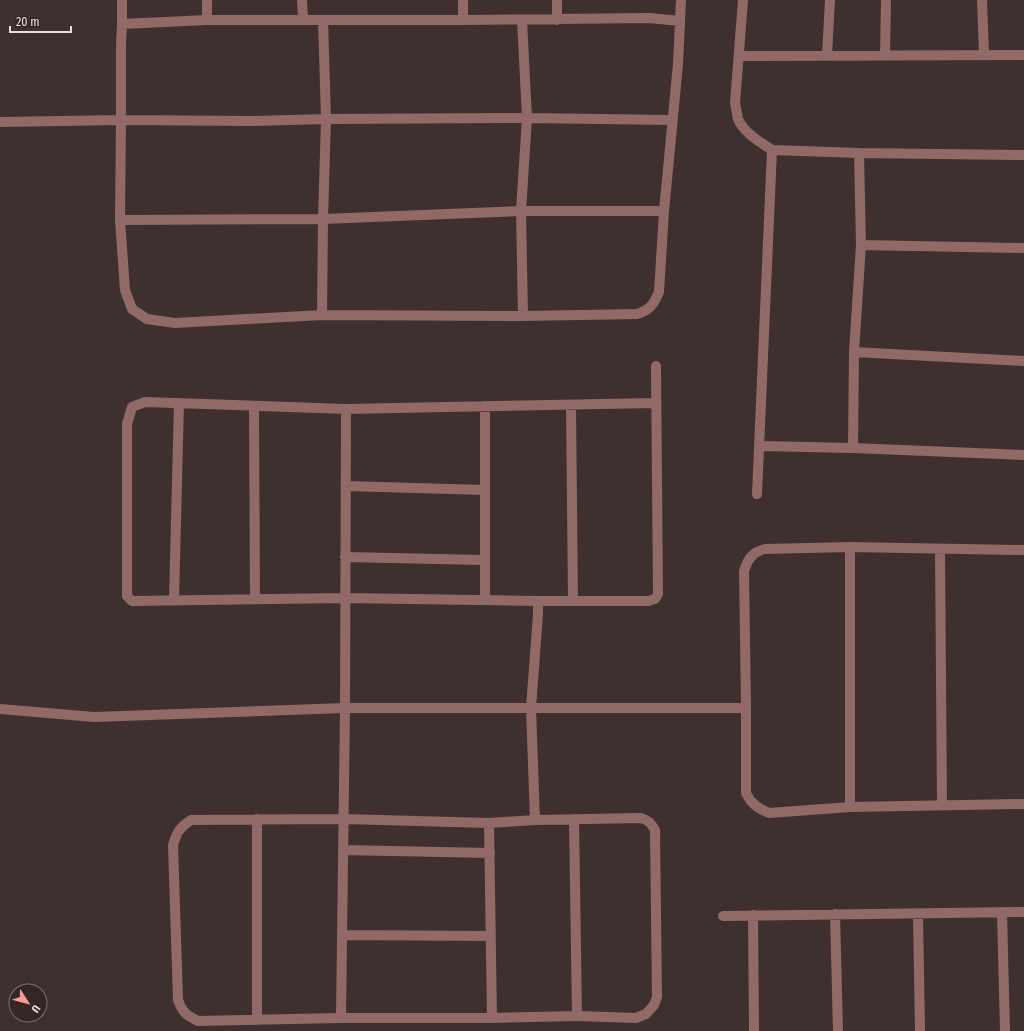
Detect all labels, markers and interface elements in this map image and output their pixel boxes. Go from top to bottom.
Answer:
scale bar [10,8,71,34]
text: 20 m [16,15,40,29]
north arrow [8,983,48,1023]
text: U [29,1002,43,1015]

